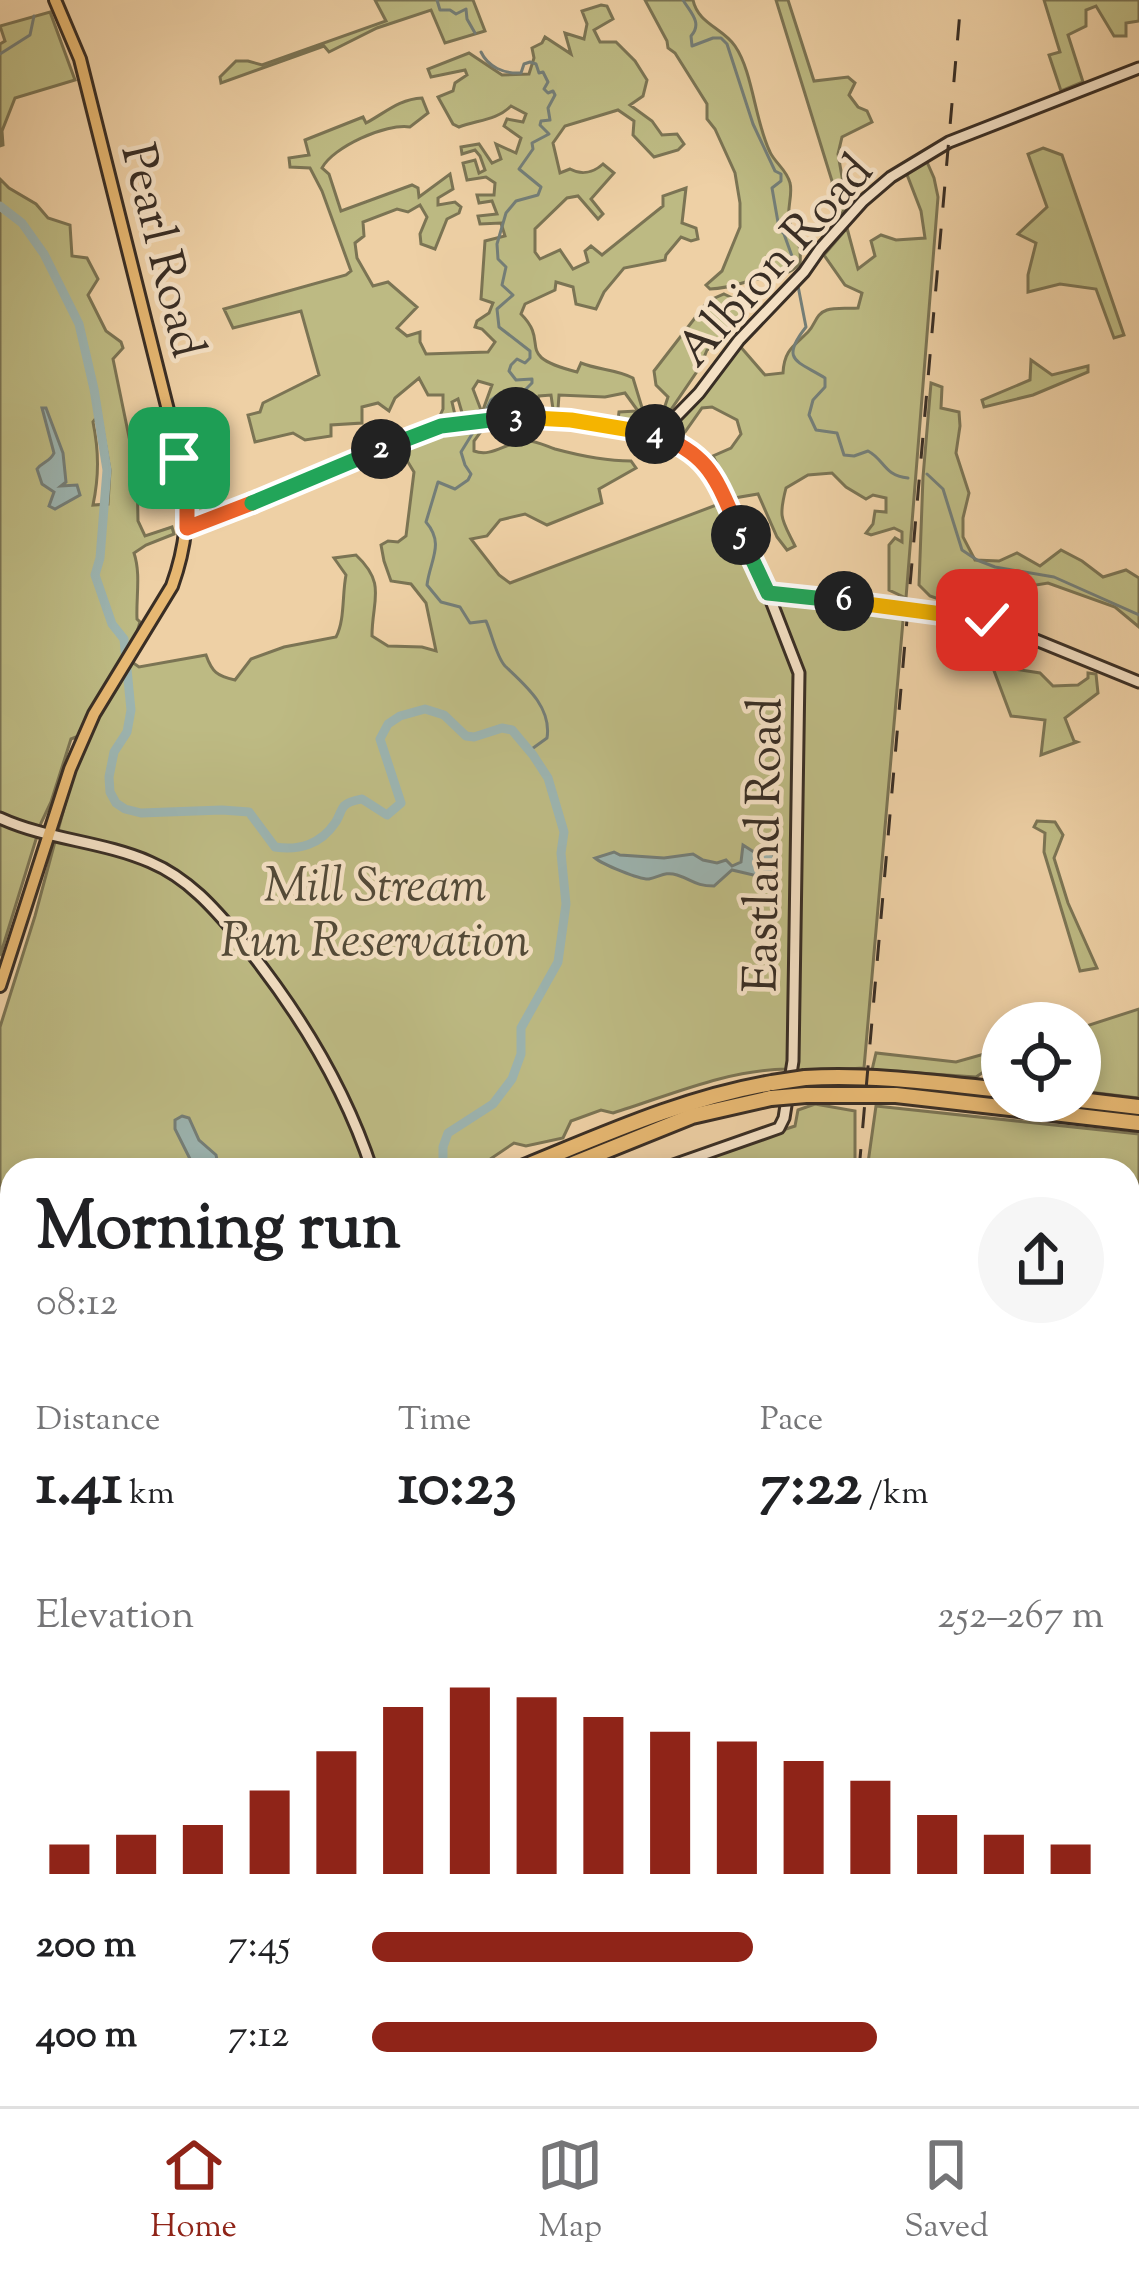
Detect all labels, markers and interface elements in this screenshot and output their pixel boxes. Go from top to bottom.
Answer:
street label: Pearl Road [100,137,220,365]
street label: Albion Road [663,141,891,384]
pin: 3 [486,387,546,447]
text: 3 [509,393,523,441]
pin: 4 [625,404,685,464]
pin [128,407,230,509]
text: 4 [647,410,663,458]
pin: 2 [351,419,411,479]
icon: arrive [146,425,212,491]
text: 2 [373,425,389,473]
pin: 5 [711,505,771,565]
text: 5 [735,511,747,559]
pin [936,569,1038,671]
pin: 6 [814,571,874,631]
text: 6 [836,577,852,625]
icon: check [954,587,1020,653]
street label: Eastland Road [729,697,804,993]
park label: Mill Stream Run Reservation [221,854,529,978]
map controls [981,1002,1101,1122]
button: locate [981,1002,1101,1122]
text: Morning run [36,1184,401,1279]
button: share [978,1197,1104,1323]
text: 08:12 [36,1277,118,1333]
text: Distance [36,1397,160,1445]
text: Time [398,1397,471,1445]
text: Pace [760,1397,823,1445]
text: 1.41 [36,1445,122,1532]
text: 10:23 [398,1445,517,1532]
text: 7:22 [760,1445,862,1532]
text: km [122,1471,174,1519]
text: /km [862,1471,929,1519]
text: Elevation [36,1590,194,1646]
text: 252–267 m [937,1590,1104,1646]
text: 200 m [36,1919,136,1975]
text: 7:45 [228,1919,291,1975]
text: 400 m [36,2009,137,2065]
text: 7:12 [228,2009,289,2065]
tab: Home [150,2132,237,2252]
tab: Map [537,2132,603,2252]
tab: Saved [904,2132,989,2252]

